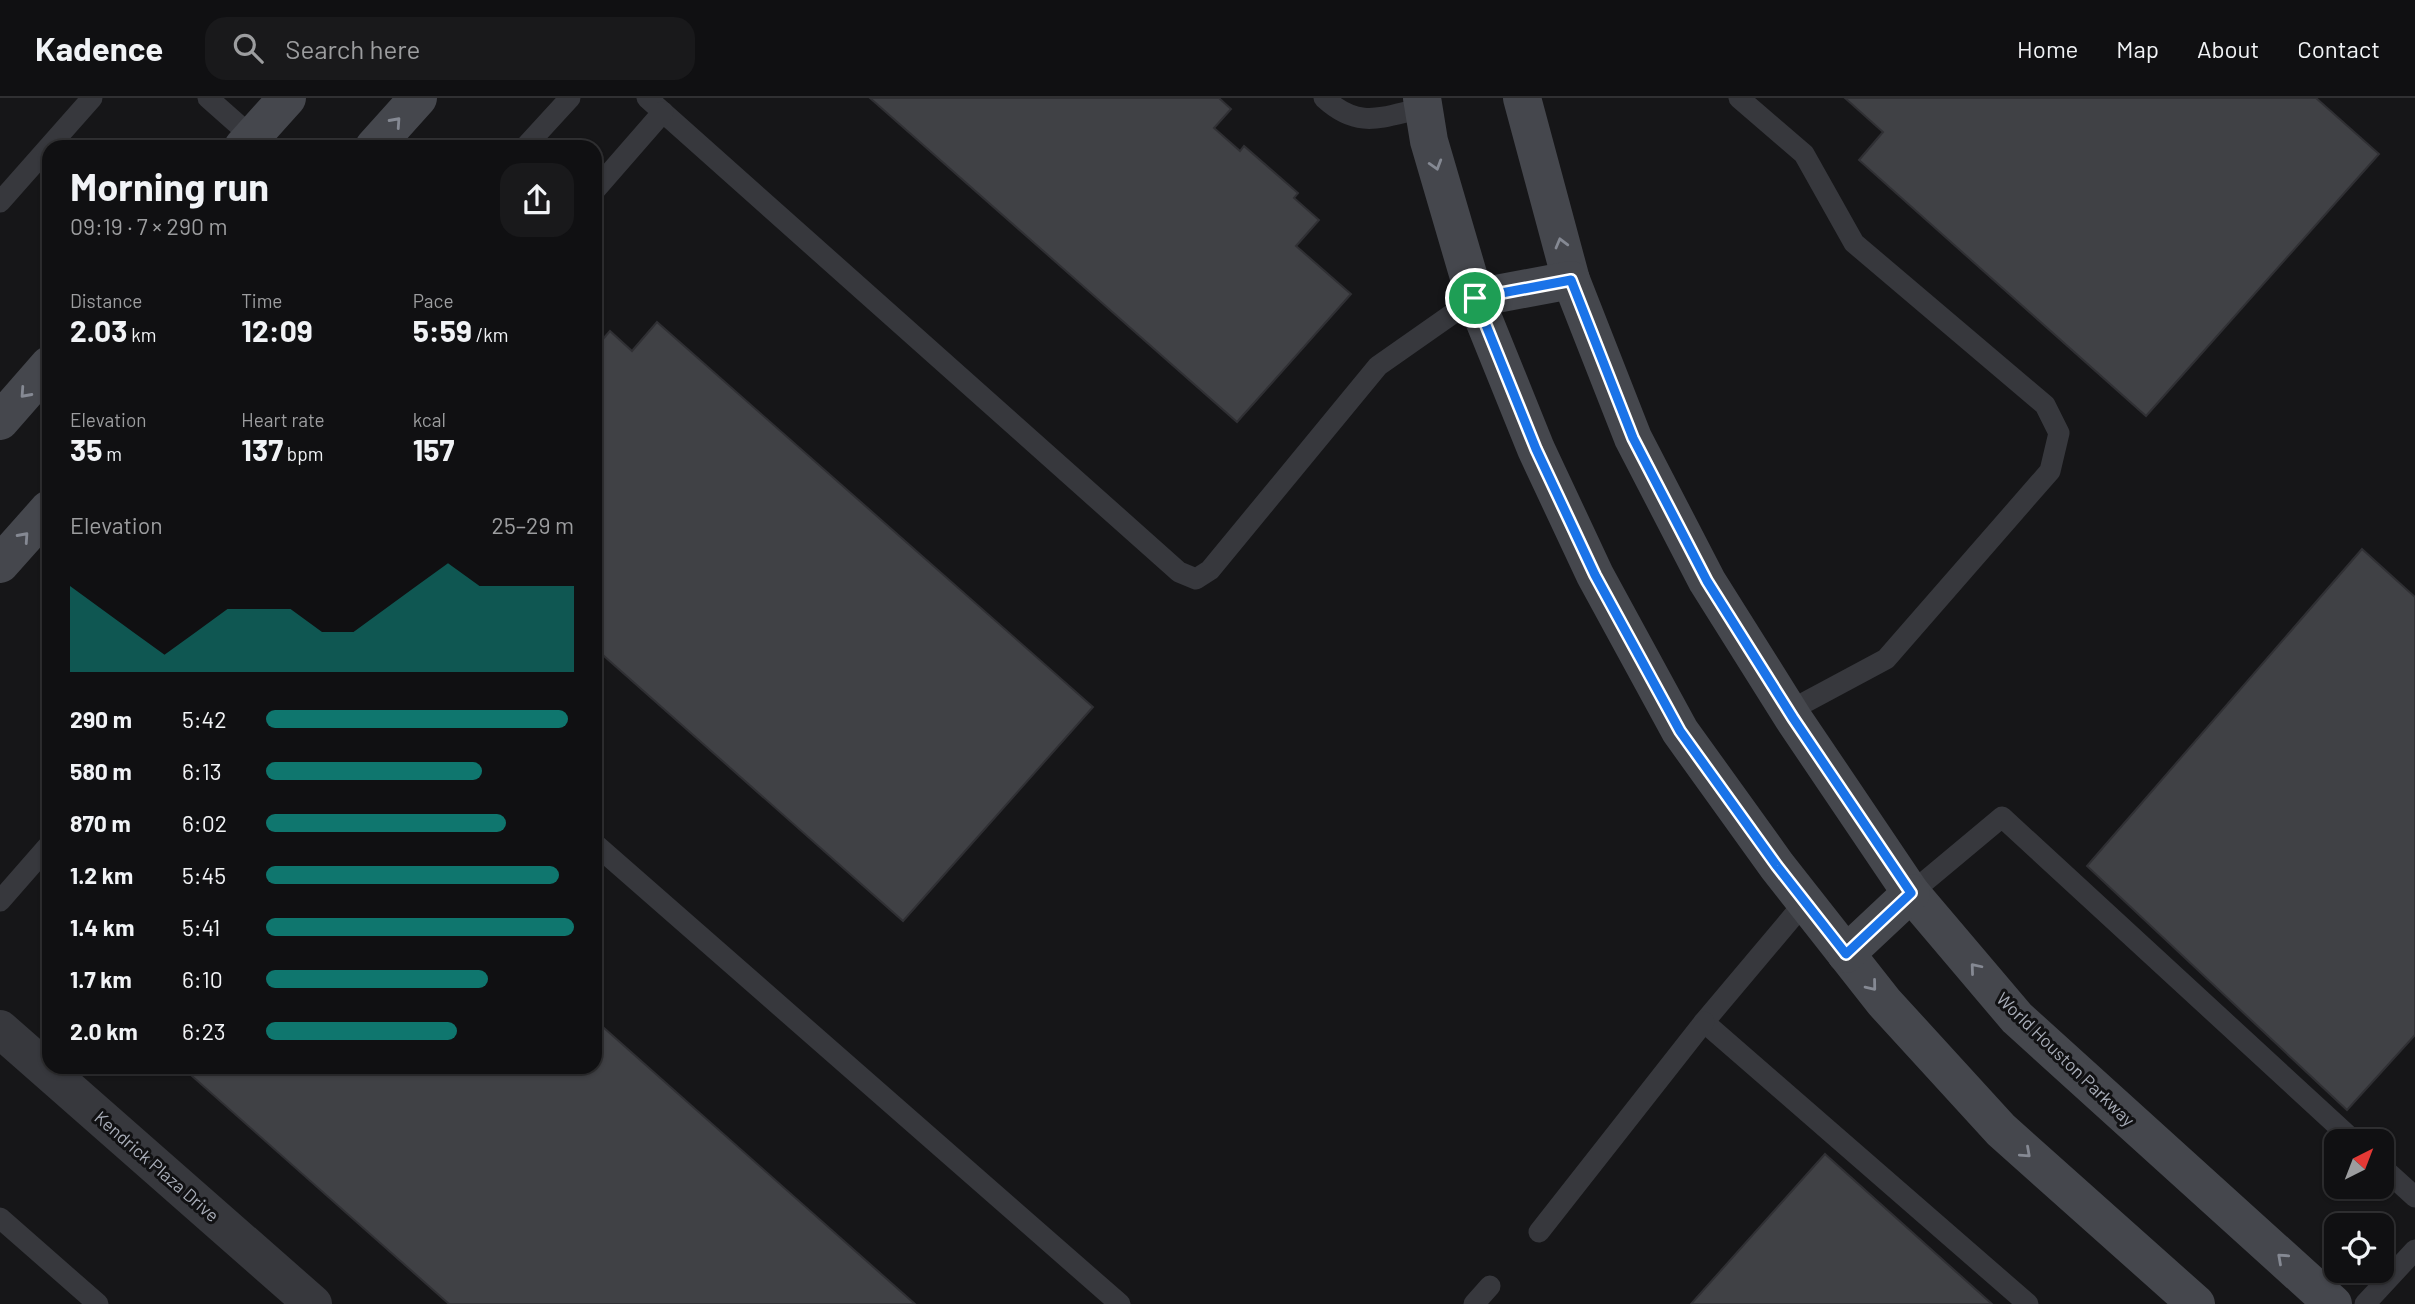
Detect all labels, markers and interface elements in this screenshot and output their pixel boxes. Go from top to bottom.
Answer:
search box [205,17,695,80]
text: Kadence [35,28,163,68]
icon: search [229,29,267,67]
text: Search here [285,33,420,64]
text: Home [2017,34,2078,63]
text: Map [2116,34,2159,63]
text: About [2197,34,2259,63]
text: Contact [2297,34,2380,63]
one-way arrow [388,118,400,131]
one-way arrow [1427,158,1442,170]
text: Morning run [70,163,269,209]
button: share [500,163,574,237]
text: 09:19 · 7 × 290 m [70,212,228,240]
one-way arrow [1555,237,1570,249]
pin [1445,268,1505,328]
icon: arrive [1456,279,1494,317]
text: Distance [70,289,142,312]
text: Time [241,289,282,312]
text: Pace [413,289,454,312]
text: 2.03 [70,312,127,348]
text: 12:09 [241,312,313,348]
text: 5:59 [413,312,472,348]
text: km [127,323,156,346]
text: /km [472,323,509,346]
one-way arrow [20,385,33,398]
text: Elevation [70,408,147,431]
text: Heart rate [241,408,325,431]
text: kcal [413,408,446,431]
text: 35 [70,431,102,467]
text: 137 [241,431,283,467]
text: 157 [413,431,454,467]
text: m [102,442,122,465]
text: bpm [283,442,323,465]
text: Elevation [70,511,163,539]
text: 25–29 m [492,511,574,539]
one-way arrow [16,532,29,545]
text: 290 m [70,705,132,733]
text: 5:42 [182,705,227,733]
text: 580 m [70,757,132,785]
text: 6:13 [182,757,222,785]
text: 870 m [70,809,131,837]
text: 6:02 [182,809,227,837]
text: 1.2 km [70,861,133,889]
text: 5:45 [182,861,226,889]
text: 1.4 km [70,913,134,941]
text: 5:41 [182,913,220,941]
one-way arrow [1971,963,1983,976]
text: 1.7 km [70,965,132,993]
text: 6:10 [182,965,223,993]
one-way arrow [1864,978,1876,991]
street label: World Houston Parkway [1992,987,2140,1131]
text: 2.0 km [70,1017,138,1045]
text: 6:23 [182,1017,226,1045]
street label: Kendrick Plaza Drive [90,1106,224,1226]
north arrow [2324,1129,2394,1199]
map controls [2324,1129,2394,1283]
one-way arrow [2018,1145,2031,1157]
button: locate [2324,1213,2394,1283]
one-way arrow [2278,1254,2291,1267]

